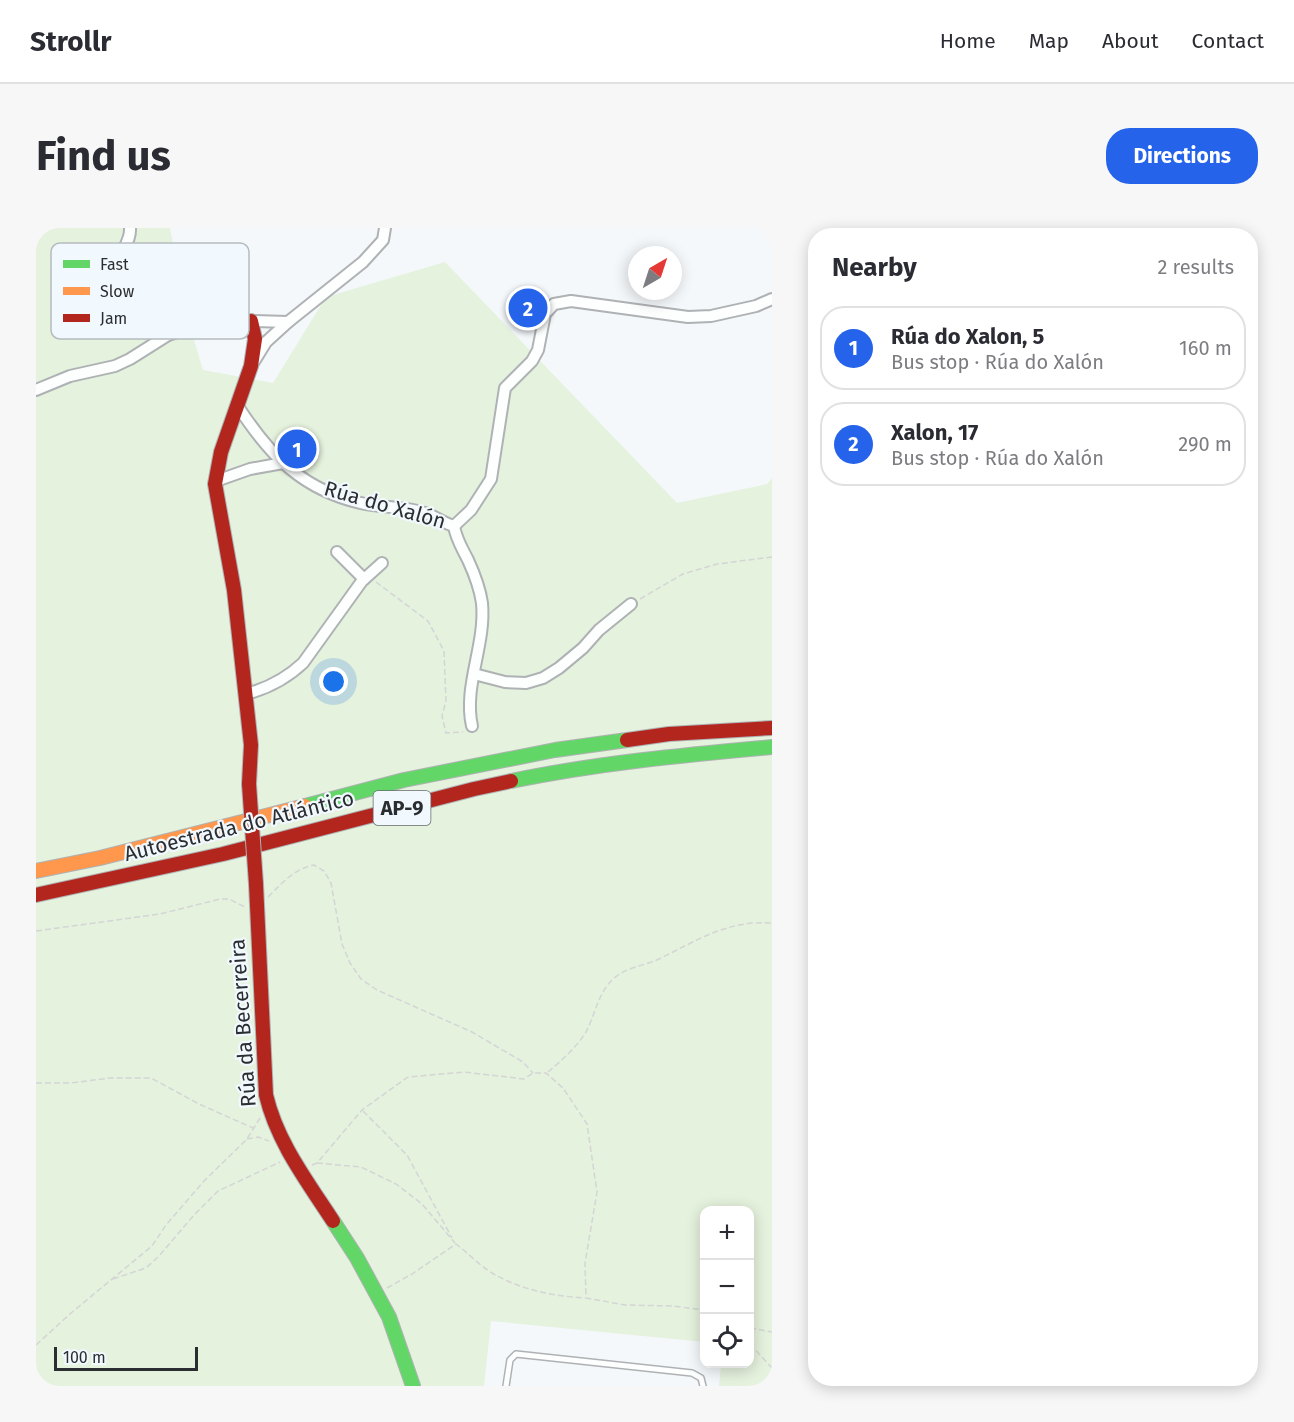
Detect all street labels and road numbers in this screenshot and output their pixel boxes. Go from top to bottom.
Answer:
street label: Rúa do Xalón [321,475,449,535]
street label: Autoestrada do Atlántico [121,785,357,867]
road number: AP-9 [374,791,430,825]
street label: Rúa da Becerreira [224,938,262,1108]

